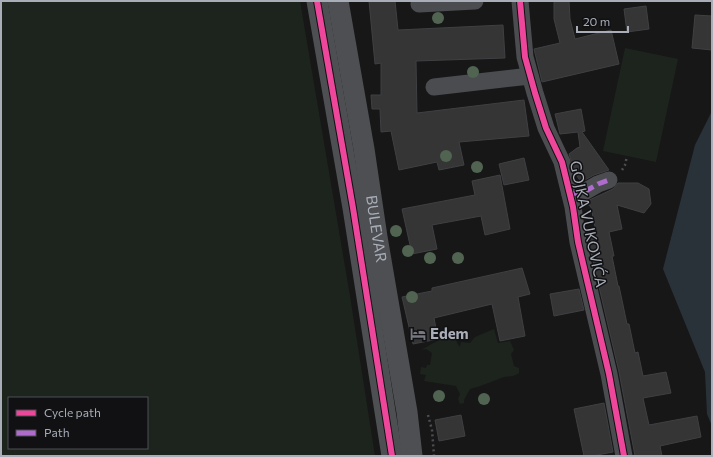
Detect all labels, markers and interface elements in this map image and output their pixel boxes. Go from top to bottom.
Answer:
scale bar [577,8,628,34]
text: 20 m [583,14,610,28]
street label: GOJKA VUKOVIĆA [567,159,612,289]
street label: BULEVAR [363,194,391,264]
place label: Edem [430,324,469,342]
hotel icon: Edem [409,325,427,343]
legend [8,397,148,449]
text: Cycle path [44,405,101,419]
text: Path [44,425,70,439]

